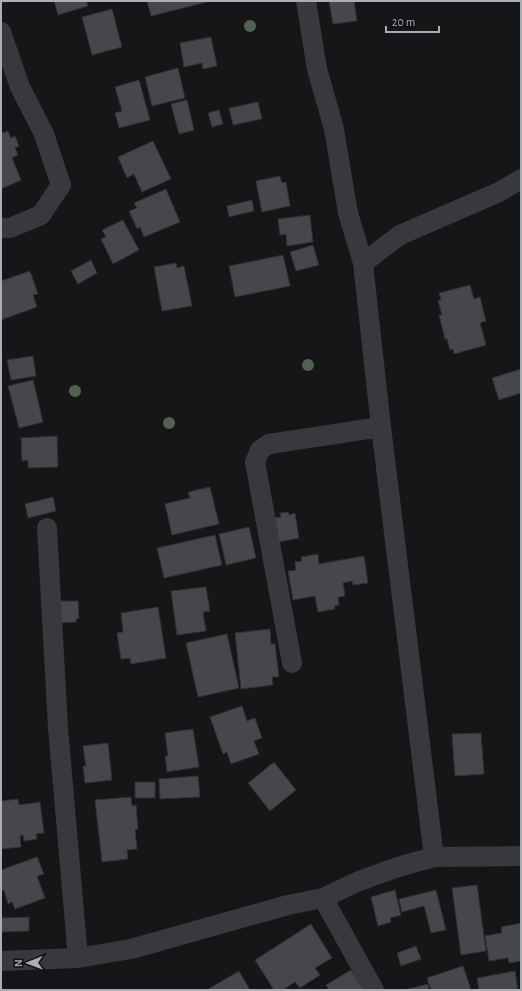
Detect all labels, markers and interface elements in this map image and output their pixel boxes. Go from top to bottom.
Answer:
scale bar [386,8,439,34]
text: 20 m [392,16,415,28]
north arrow [8,943,48,983]
text: N [13,959,24,967]

